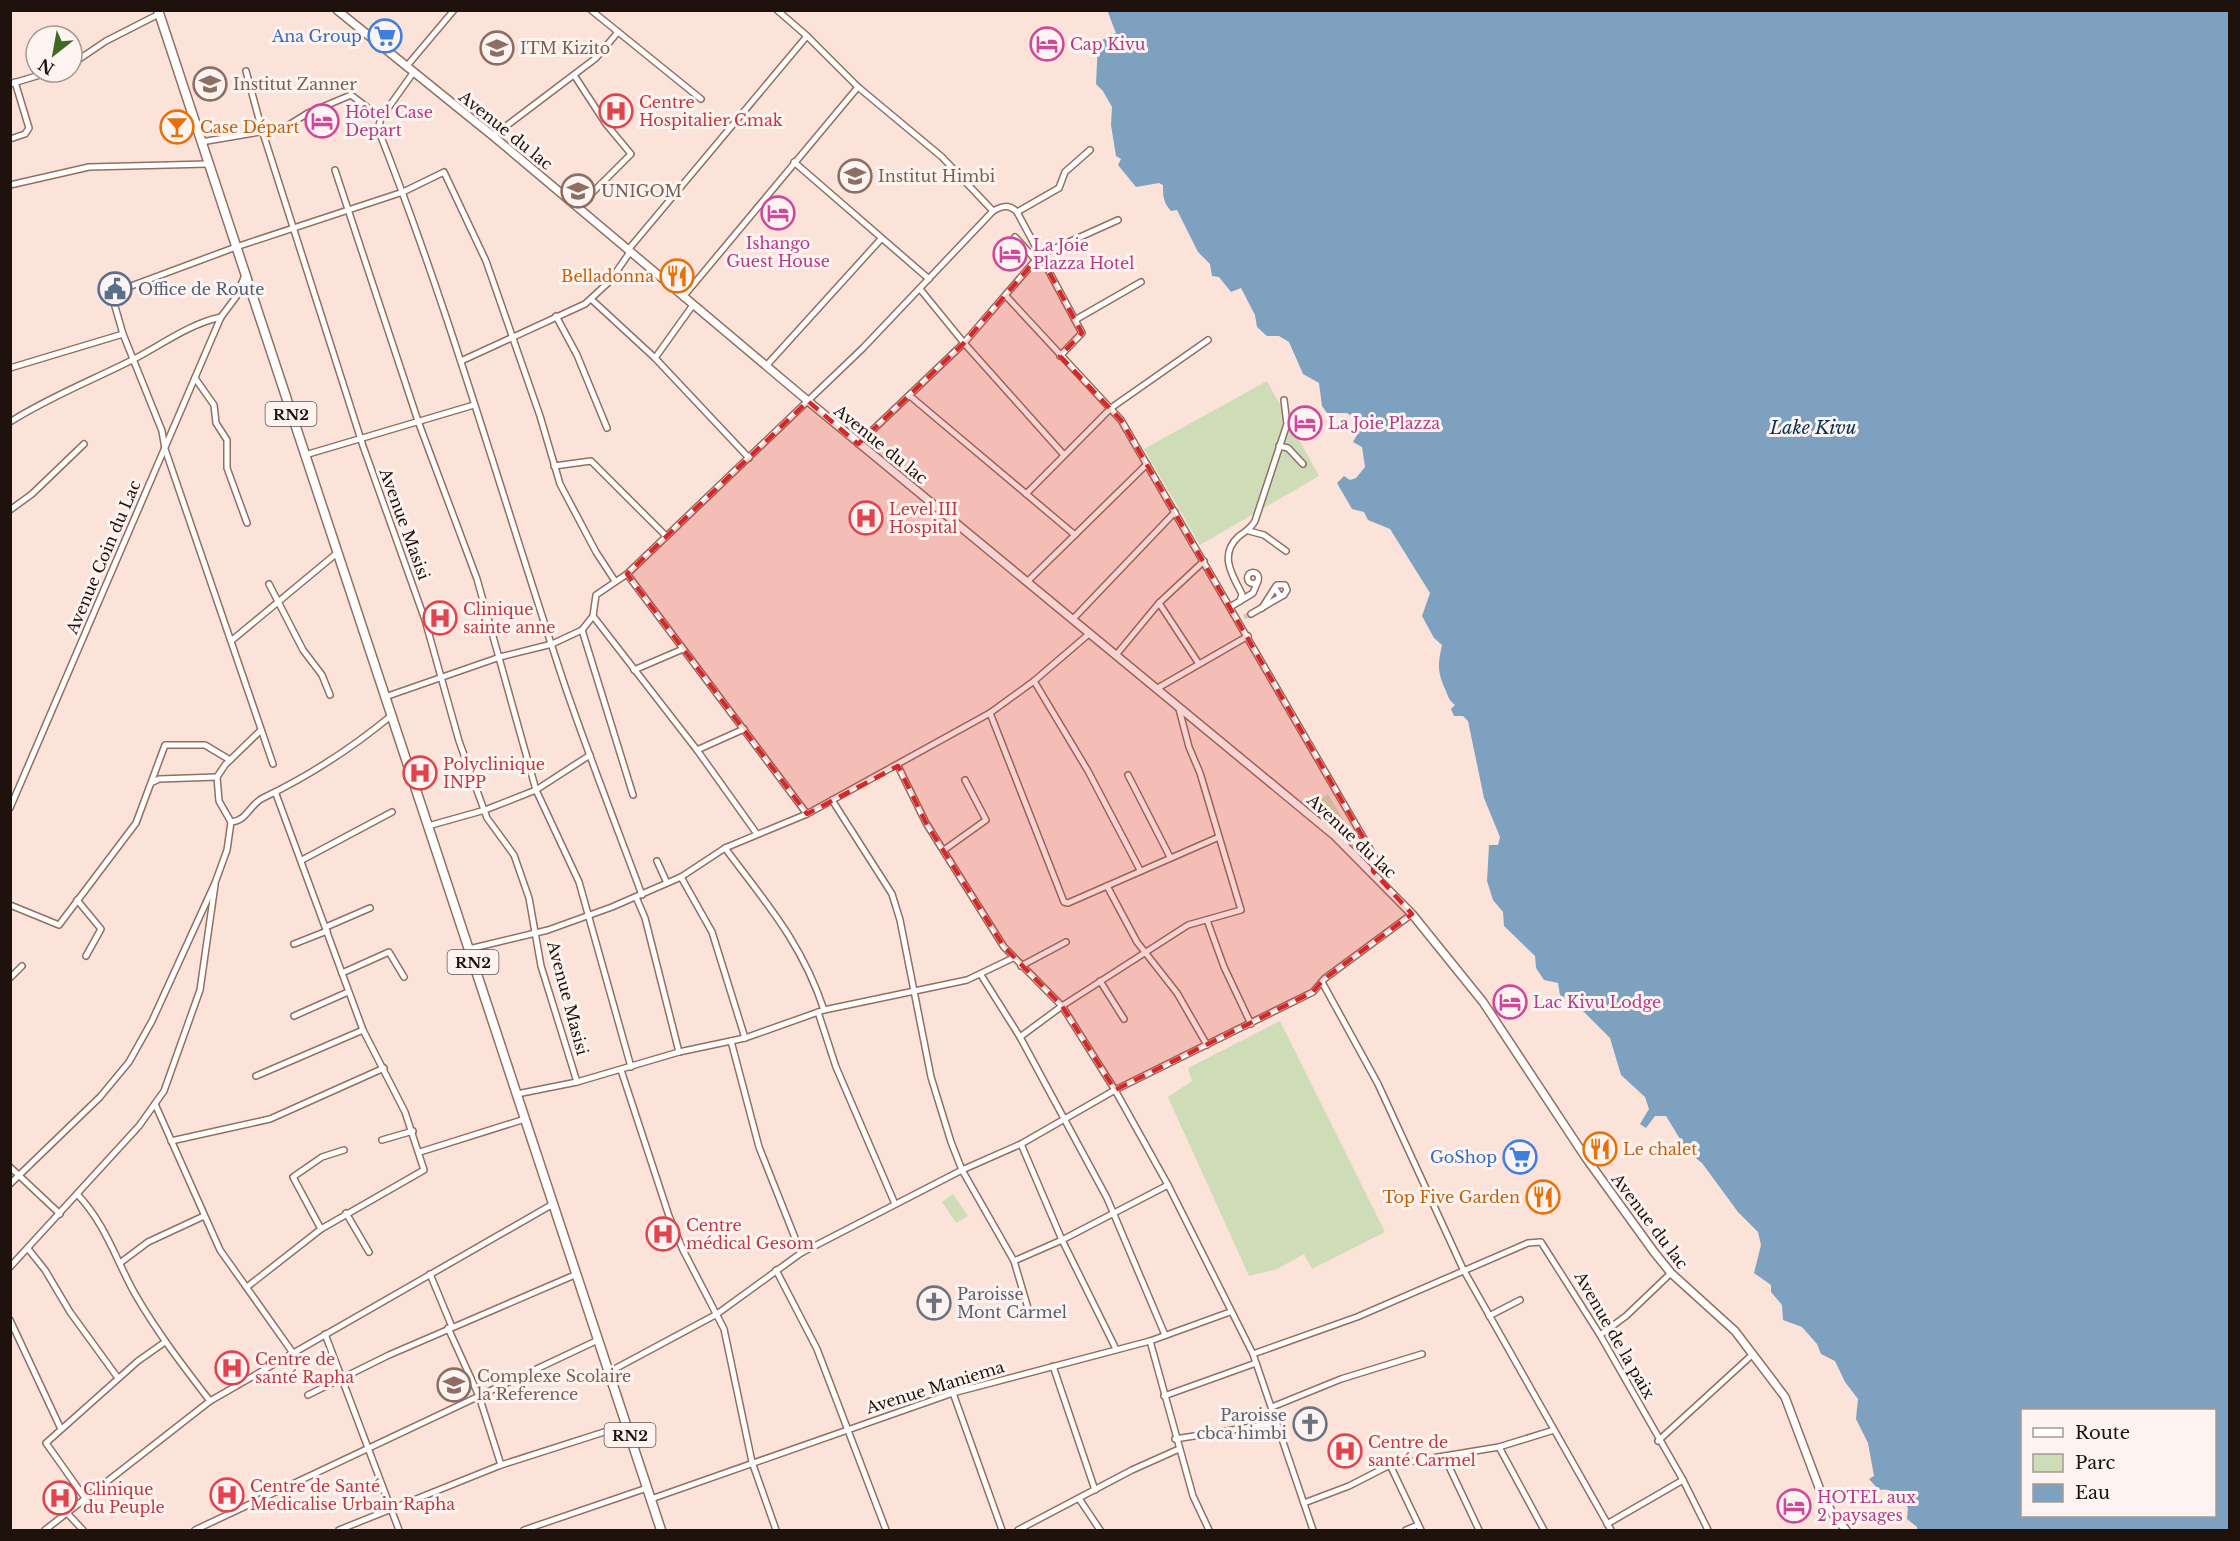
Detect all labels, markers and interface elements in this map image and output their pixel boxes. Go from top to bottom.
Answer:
supermarket icon: Ana Group [367,18,403,54]
north arrow [24,24,84,84]
place label: Ana Group [271,26,362,46]
hotel icon: Cap Kivu [1029,26,1065,62]
school or university icon: ITM Kizito [479,30,515,66]
place label: Cap Kivu [1070,34,1146,54]
place label: ITM Kizito [520,38,610,58]
text: N [35,54,58,79]
school or university icon: Institut Zanner [192,66,228,102]
place label: Institut Zanner [233,74,357,94]
street label: Avenue du lac [455,86,557,174]
place label: Centre Hospitalier Cmak [639,92,783,130]
hospital icon: Centre Hospitalier Cmak [598,93,634,129]
place label: Hôtel Case Depart [345,102,433,140]
hotel icon: Hôtel Case Depart [304,103,340,139]
bar icon: Case Départ [159,109,195,145]
place label: Case Départ [200,117,299,137]
school or university icon: Institut Himbi [837,158,873,194]
place label: Institut Himbi [878,166,996,186]
school or university icon: UNIGOM [560,173,596,209]
place label: UNIGOM [601,181,682,201]
hotel icon: Ishango Guest House [760,195,796,231]
place label: Ishango Guest House [726,233,830,271]
place label: La Joie Plazza Hotel [1033,235,1134,273]
hotel icon: La Joie Plazza Hotel [992,236,1028,272]
restaurant icon: Belladonna [659,258,695,294]
place label: Belladonna [561,266,654,286]
public building icon: Office de Route [97,271,133,307]
place label: Office de Route [138,279,264,299]
street label: Avenue du lac [830,400,932,488]
road number: RN2 [266,402,316,426]
hotel icon: La Joie Plazza [1287,405,1323,441]
place label: La Joie Plazza [1328,413,1440,433]
water label: Lake Kivu [1769,417,1857,439]
street label: Avenue Masisi [375,465,435,583]
street label: Avenue Coin du Lac [61,477,145,638]
place label: Level III Hospital [889,499,958,537]
hospital icon: Level III Hospital [848,500,884,536]
place label: Clinique sainte anne [463,599,556,637]
hospital icon: Clinique sainte anne [422,600,458,636]
place label: Polyclinique INPP [443,754,545,792]
hospital icon: Polyclinique INPP [402,755,438,791]
street label: Avenue du lac [1303,789,1401,883]
street label: Avenue Masisi [543,938,593,1058]
road number: RN2 [448,950,498,974]
hotel icon: Lac Kivu Lodge [1492,984,1528,1020]
place label: Lac Kivu Lodge [1533,992,1661,1012]
restaurant icon: Le chalet [1582,1131,1618,1167]
supermarket icon: GoShop [1502,1139,1538,1175]
place label: Le chalet [1623,1139,1697,1159]
place label: GoShop [1430,1147,1497,1167]
street label: Avenue du lac [1607,1169,1693,1273]
restaurant icon: Top Five Garden [1525,1179,1561,1215]
place label: Top Five Garden [1382,1187,1520,1207]
place label: Centre médical Gesom [686,1215,814,1253]
hospital icon: Centre médical Gesom [645,1216,681,1252]
street label: Avenue de la paix [1570,1267,1660,1402]
place label: Paroisse Mont Carmel [957,1284,1067,1322]
church icon: Paroisse Mont Carmel [916,1285,952,1321]
place label: Centre de santé Rapha [255,1349,354,1387]
hospital icon: Centre de santé Rapha [214,1350,250,1386]
street label: Avenue Maniema [862,1356,1007,1418]
place label: Complexe Scolaire la Reference [477,1366,631,1404]
school or university icon: Complexe Scolaire la Reference [436,1367,472,1403]
place label: Paroisse cbca himbi [1197,1405,1288,1443]
church icon: Paroisse cbca himbi [1292,1406,1328,1442]
legend [2021,1409,2216,1517]
text: Route [2075,1422,2130,1444]
road number: RN2 [604,1423,656,1447]
place label: Centre de santé Carmel [1368,1432,1476,1470]
hospital icon: Centre de santé Carmel [1327,1433,1363,1469]
text: Parc [2075,1452,2116,1474]
place label: Centre de Santé Medicalise Urbain Rapha [250,1476,455,1514]
hospital icon: Centre de Santé Medicalise Urbain Rapha [209,1477,245,1513]
place label: Clinique du Peuple [83,1479,165,1517]
hospital icon: Clinique du Peuple [42,1480,78,1516]
text: Eau [2075,1482,2110,1504]
place label: HOTEL aux 2 paysages [1817,1487,1916,1525]
hotel icon: HOTEL aux 2 paysages [1776,1488,1812,1524]

